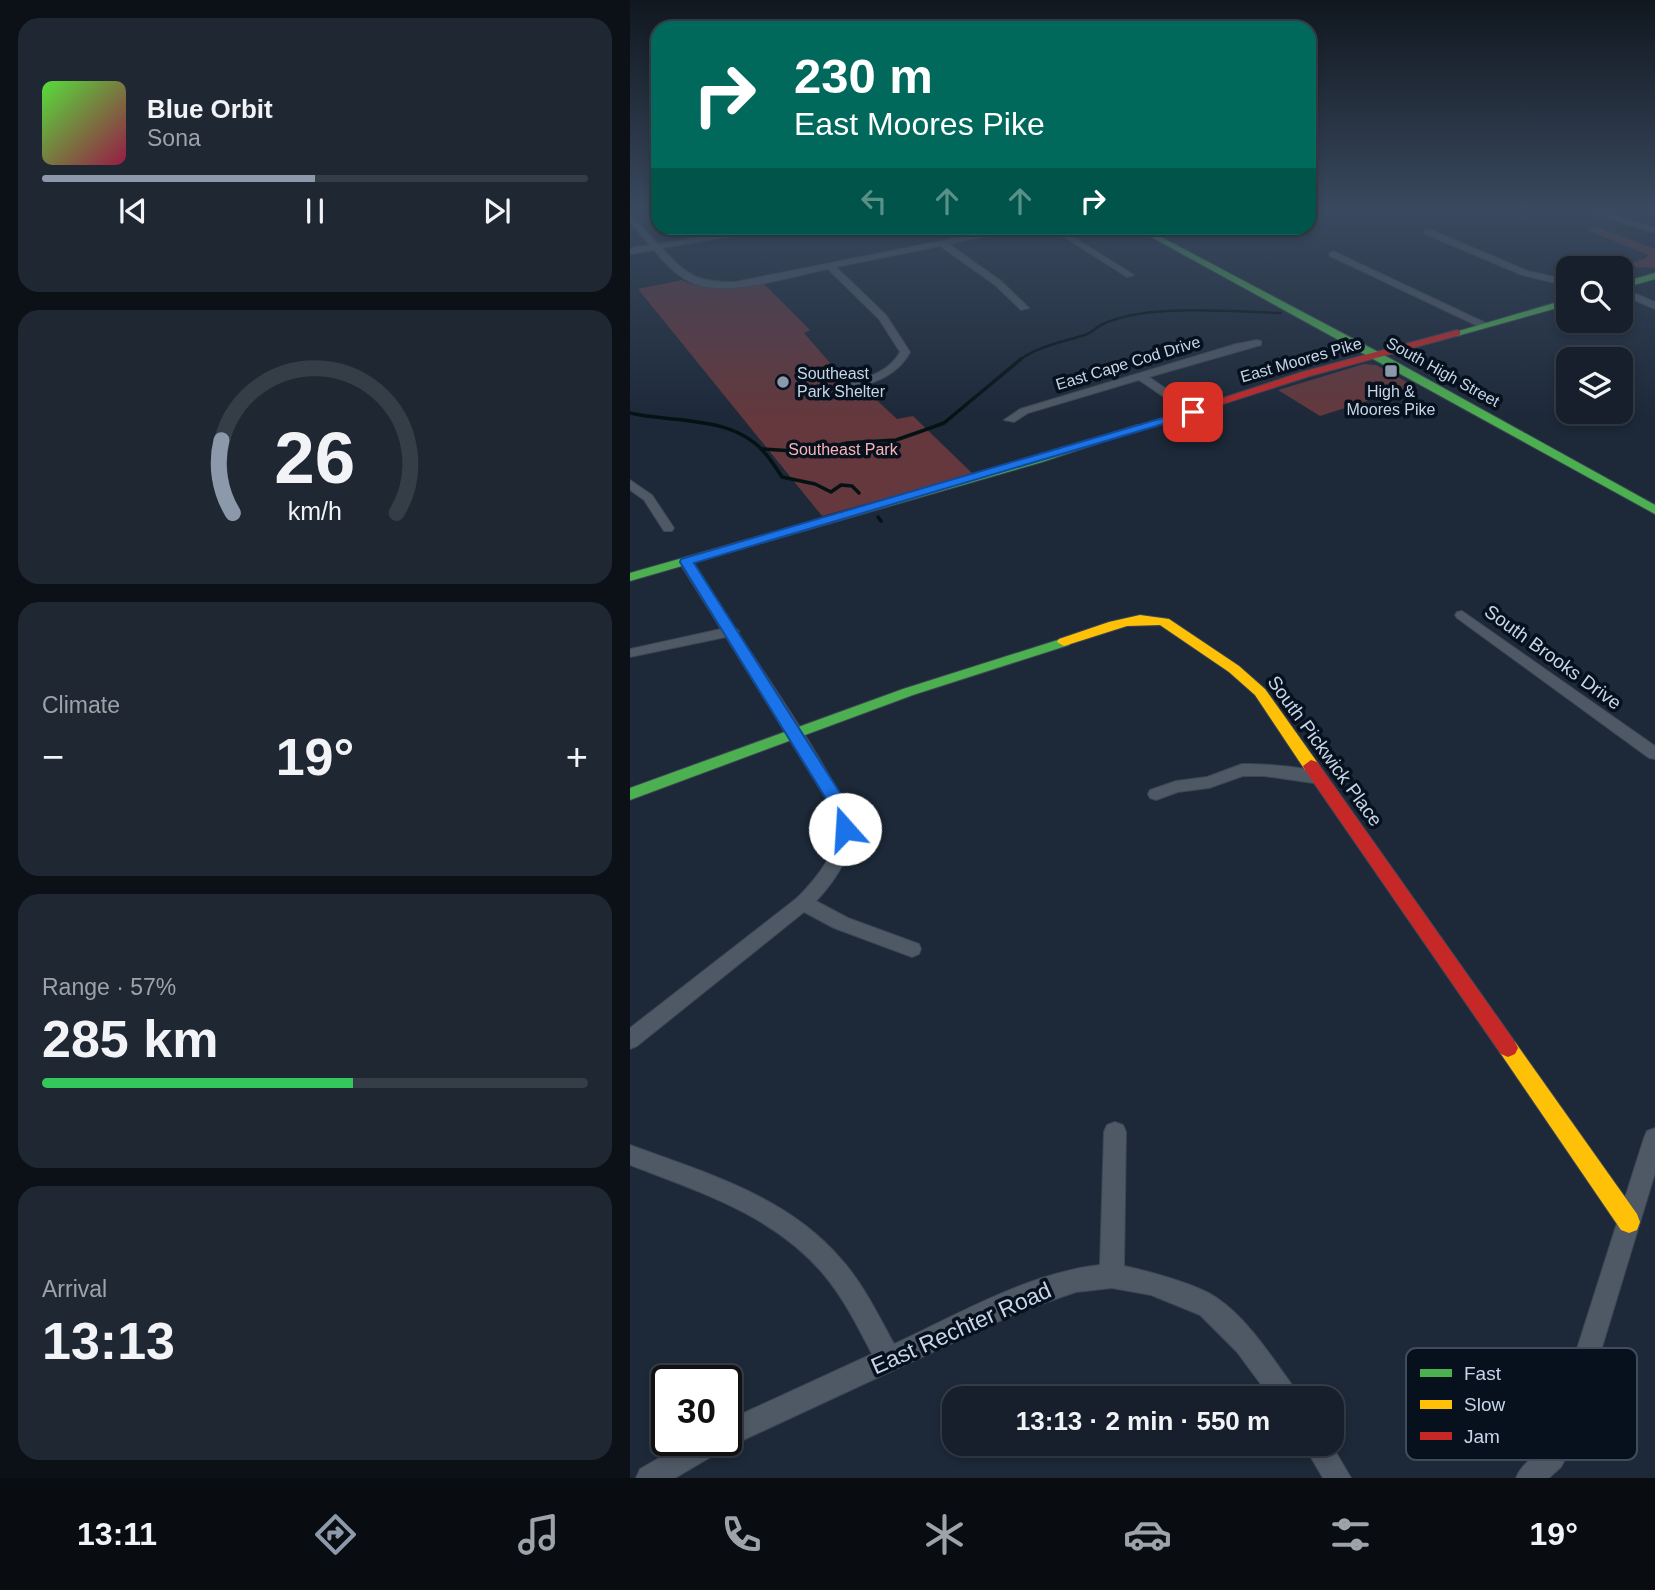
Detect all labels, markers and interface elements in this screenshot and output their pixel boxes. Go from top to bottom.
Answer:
icon: right [679,49,770,140]
text: 230 m [794,49,933,103]
text: Blue Orbit [147,94,273,124]
text: East Moores Pike [794,106,1045,142]
text: Sona [147,125,201,151]
icon: left [855,182,893,220]
icon: ahead [928,182,966,220]
icon: ahead [1001,182,1039,220]
icon: right [1074,182,1112,220]
icon: previous [114,192,152,230]
icon: pause [296,192,334,230]
icon: next [478,192,516,230]
map controls [1556,256,1633,424]
button: search [1556,256,1633,333]
street label: East Cape Cod Drive [1054,333,1202,393]
street label: South High Street [1384,334,1503,410]
street label: East Moores Pike [1238,335,1364,385]
button: layers [1556,347,1633,424]
marker: High & Moores Pike [1383,363,1399,379]
place label: Southeast Park Shelter [797,365,886,400]
marker: Southeast Park Shelter [775,374,791,390]
pin [1163,382,1223,442]
place label: High & Moores Pike [1347,383,1436,418]
icon: arrive [1174,393,1212,431]
text: 26 [275,417,355,498]
park label: Southeast Park [788,441,899,458]
text: km/h [288,497,342,525]
street label: South Brooks Drive [1481,600,1625,714]
street label: South Pickwick Place [1263,672,1387,830]
text: Climate [42,692,120,718]
text: 19° [276,728,354,786]
text: − [42,736,64,778]
text: + [566,736,588,778]
position arrow [808,792,882,866]
text: Range · 57% [42,974,176,1000]
text: 285 km [42,1010,218,1068]
text: Arrival [42,1276,107,1302]
street label: East Rechter Road [867,1277,1055,1379]
text: 13:13 [42,1312,175,1370]
legend [1406,1348,1637,1460]
text: Fast [1464,1363,1502,1384]
speed limit sign: 30 [651,1365,742,1456]
text: Slow [1464,1394,1505,1415]
text: 13:13 · 2 min · 550 m [1016,1406,1270,1436]
text: Jam [1464,1426,1500,1447]
icon: directions [311,1510,360,1559]
icon: music [514,1510,563,1559]
icon: phone [717,1510,766,1559]
icon: climate [920,1510,969,1559]
icon: car [1123,1510,1172,1559]
icon: filters [1326,1510,1375,1559]
text: 13:11 [77,1516,157,1552]
text: 19° [1530,1516,1578,1552]

